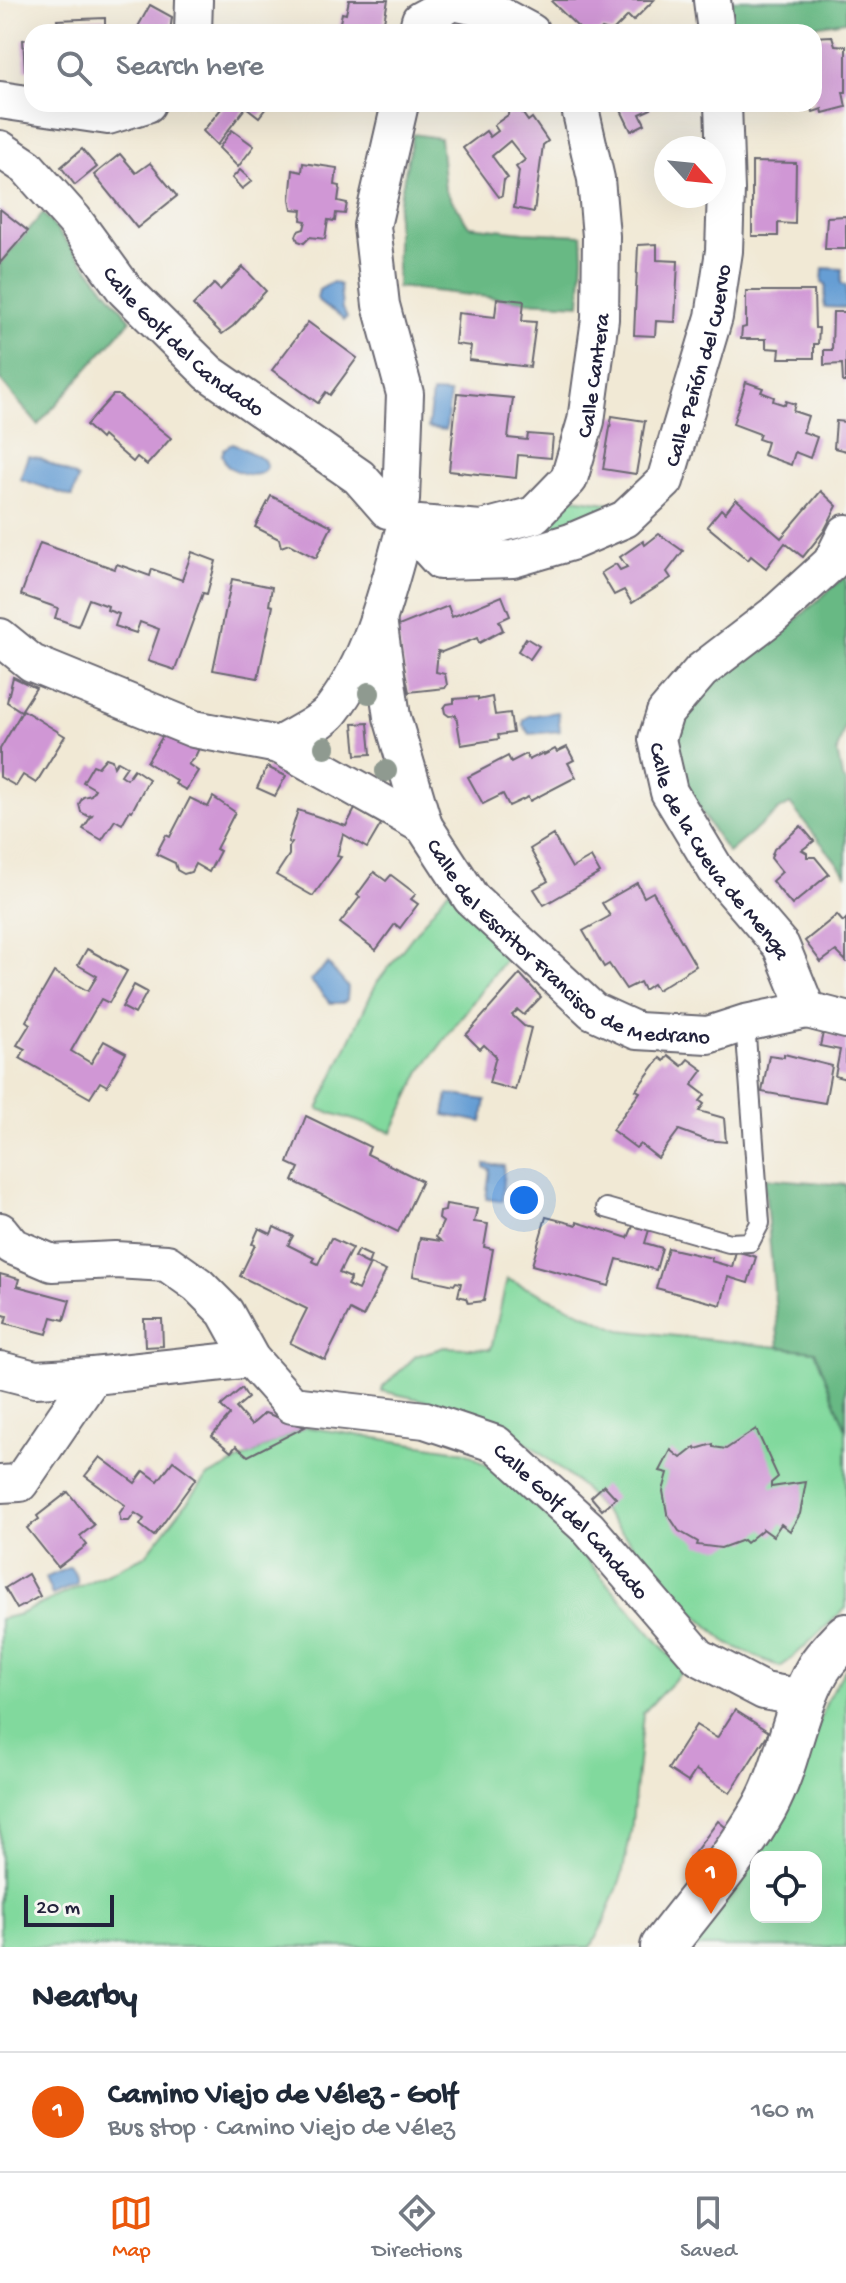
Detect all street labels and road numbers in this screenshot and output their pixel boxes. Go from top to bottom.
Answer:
street label: Calle Golf del Candado [95,263,268,424]
street label: Calle Peñón del Cuervo [661,263,739,470]
street label: Calle Cantera [573,311,618,442]
street label: Calle de la Cueva de Menga [641,741,794,965]
street label: Calle del Escritor Francisco de Medrano [419,835,711,1052]
street label: Calle Golf del Candado [486,1439,653,1606]

